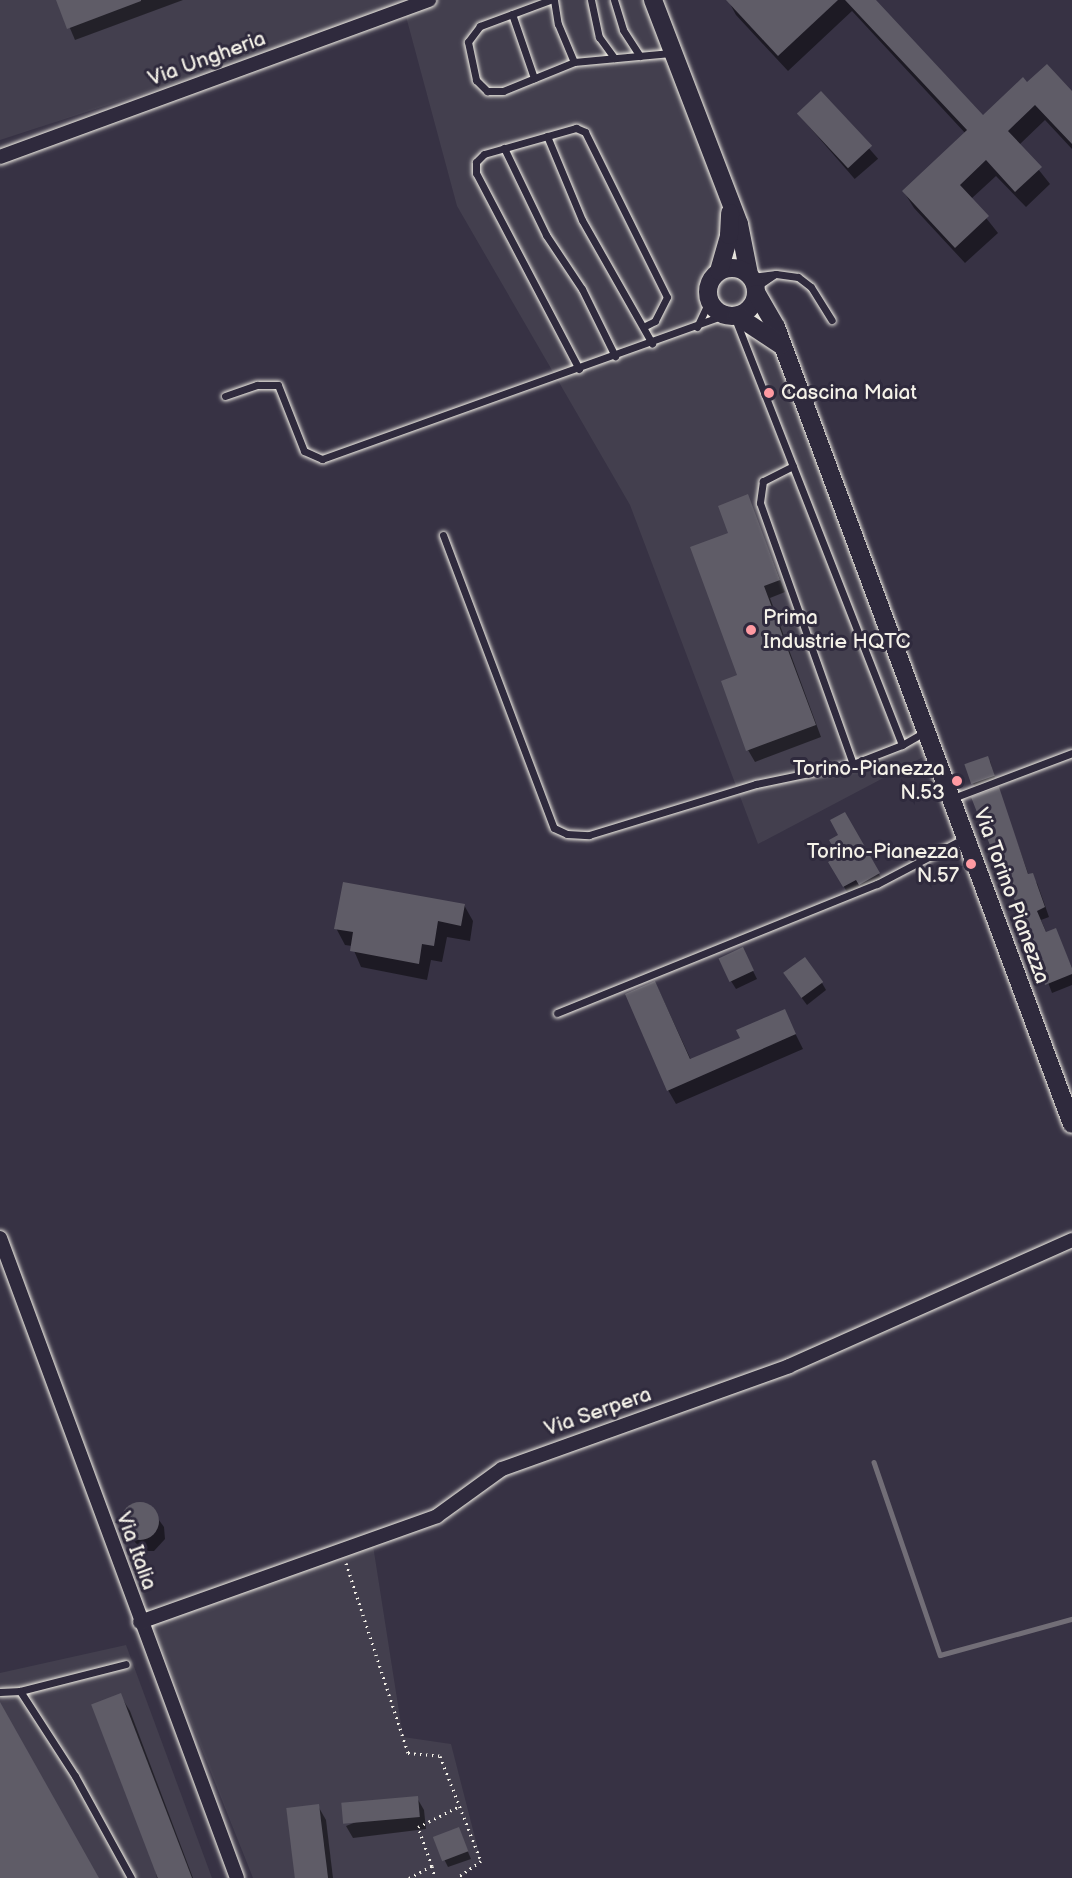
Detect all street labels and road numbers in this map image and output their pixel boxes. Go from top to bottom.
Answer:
street label: Via Ungheria [145,26,269,92]
street label: Via Torino Pianezza [967,804,1055,988]
street label: Via Serpera [541,1382,655,1442]
street label: Via Italia [110,1509,162,1593]

